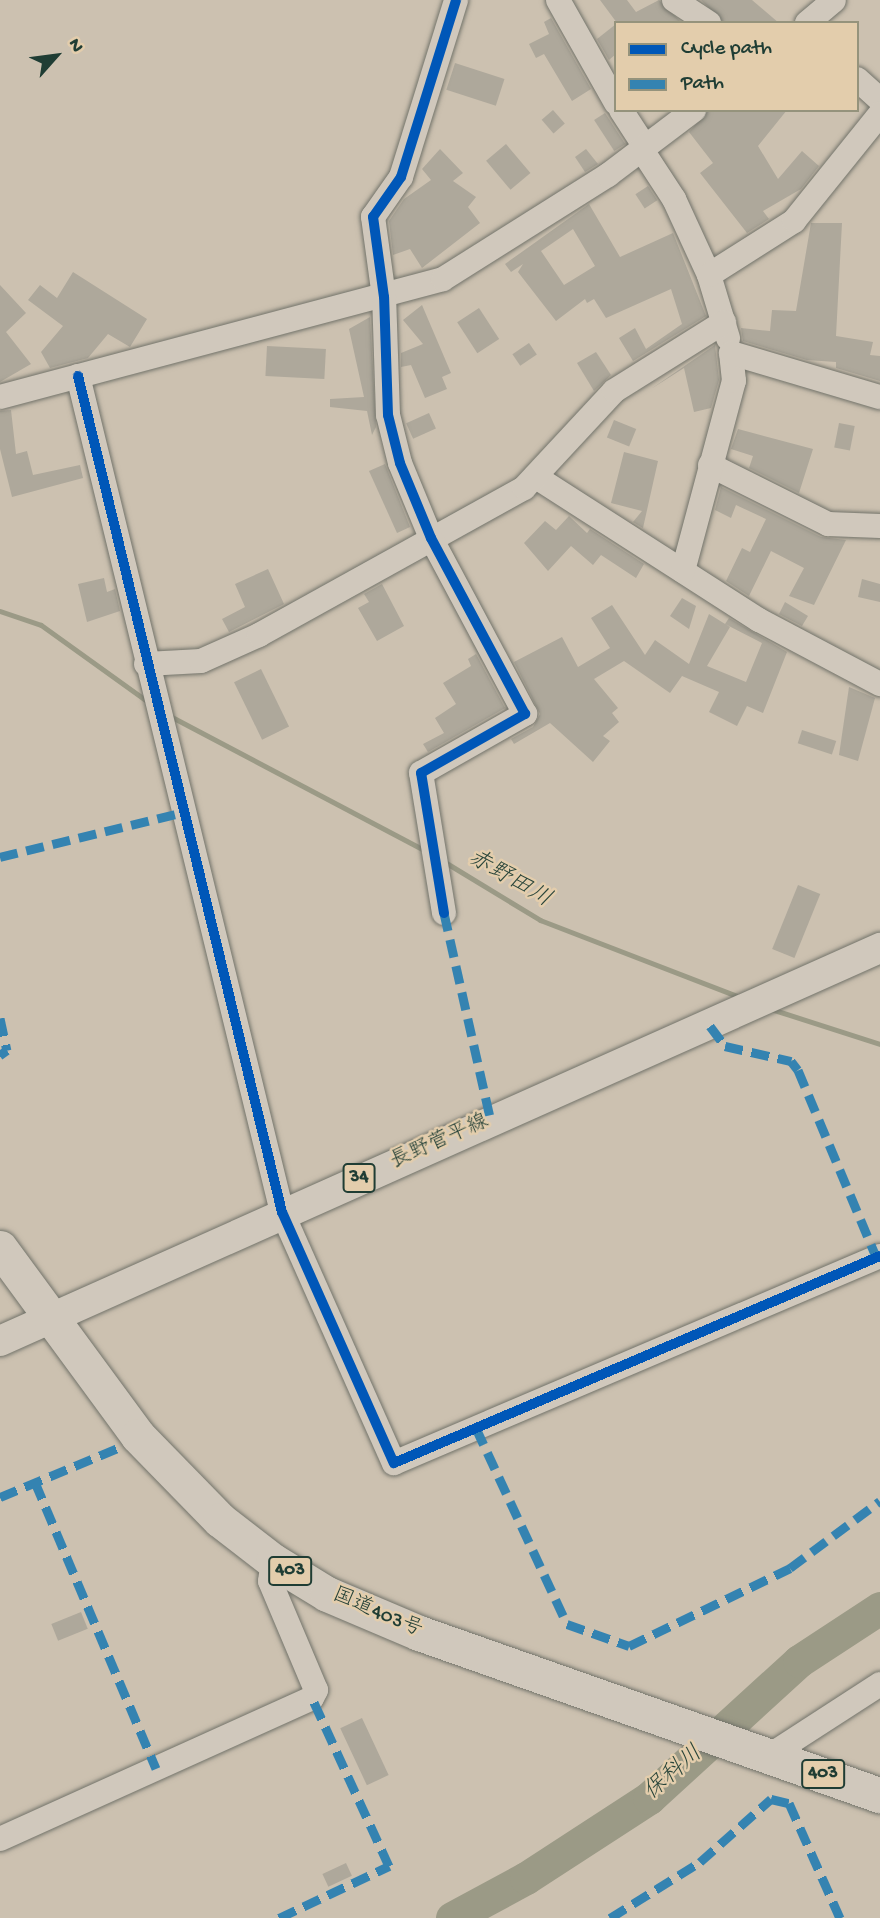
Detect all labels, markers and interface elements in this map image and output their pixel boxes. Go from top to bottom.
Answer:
north arrow [21,21,91,91]
legend [614,21,859,112]
text: N [62,35,88,57]
text: Cycle path [681,37,772,62]
text: Path [681,72,724,97]
water label: 赤野田川 [462,845,556,915]
street label: 長野菅平線 [387,1110,493,1176]
road number: 34 [342,1162,376,1194]
road number: 403 [267,1555,313,1586]
street label: 国道403号 [328,1584,426,1644]
water label: 保科川 [639,1741,709,1807]
road number: 403 [800,1758,846,1790]

